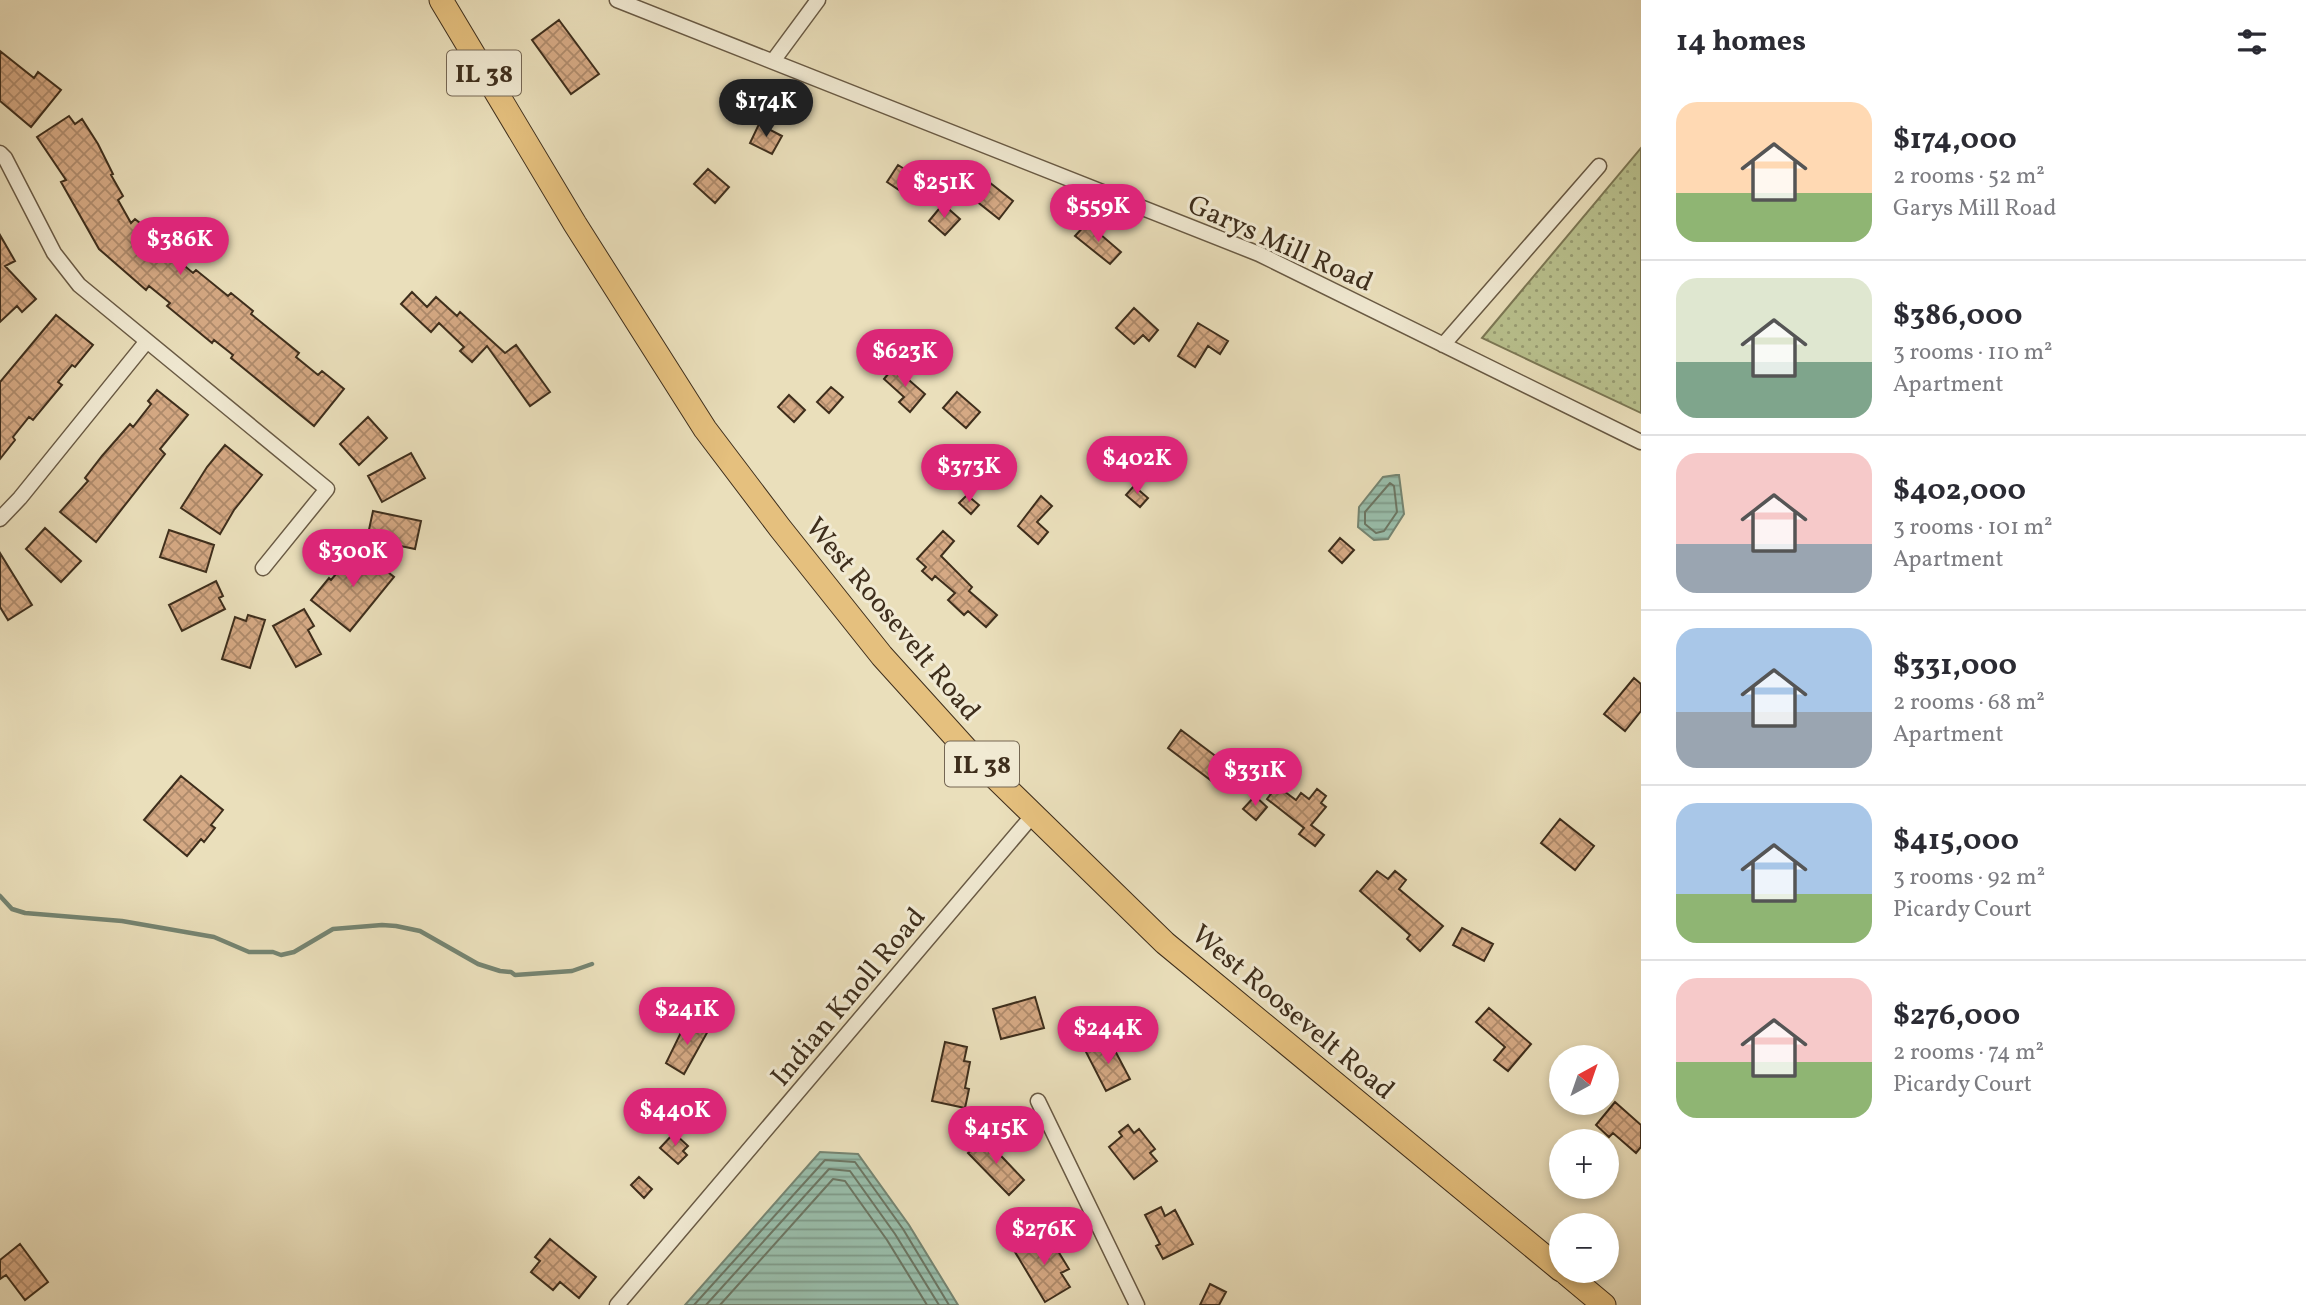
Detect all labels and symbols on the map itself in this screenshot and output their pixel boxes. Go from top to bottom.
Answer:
road number: IL 38 [447,50,521,96]
pin: $174K [717,80,815,139]
pin: $251K [895,160,993,220]
pin: $559K [1049,184,1147,244]
street label: Garys Mill Road [1181,186,1379,303]
pin: $386K [131,218,229,277]
pin: $623K [856,330,954,389]
pin: $402K [1088,436,1186,496]
pin: $373K [920,444,1018,504]
street label: West Roosevelt Road [795,510,989,730]
pin: $300K [304,530,402,589]
road number: IL 38 [945,742,1019,786]
pin: $331K [1206,748,1304,808]
street label: Indian Knoll Road [762,900,936,1096]
street label: West Roosevelt Road [1182,916,1402,1110]
pin: $241K [638,988,736,1047]
pin: $244K [1059,1006,1157,1066]
north arrow [1549,1045,1619,1115]
pin: $440K [626,1088,724,1148]
pin: $415K [947,1106,1045,1166]
pin: $276K [995,1208,1093,1267]

